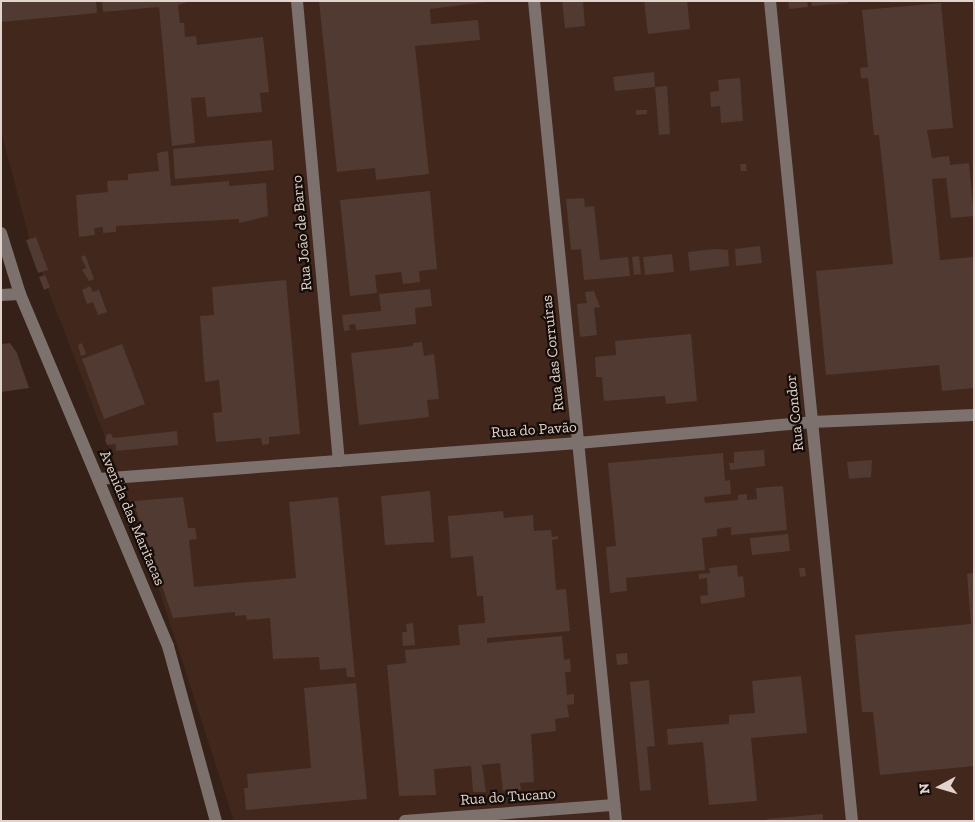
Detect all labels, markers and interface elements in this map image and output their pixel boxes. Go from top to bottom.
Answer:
street label: Rua João de Barro [288,174,316,292]
street label: Rua das Corruíras [538,294,568,412]
street label: Rua Condor [782,374,808,452]
street label: Rua do Pavão [491,418,577,442]
street label: Avenida das Maritacas [95,448,169,588]
north arrow [915,762,965,812]
text: N [916,782,934,795]
street label: Rua do Tucano [460,785,556,809]

